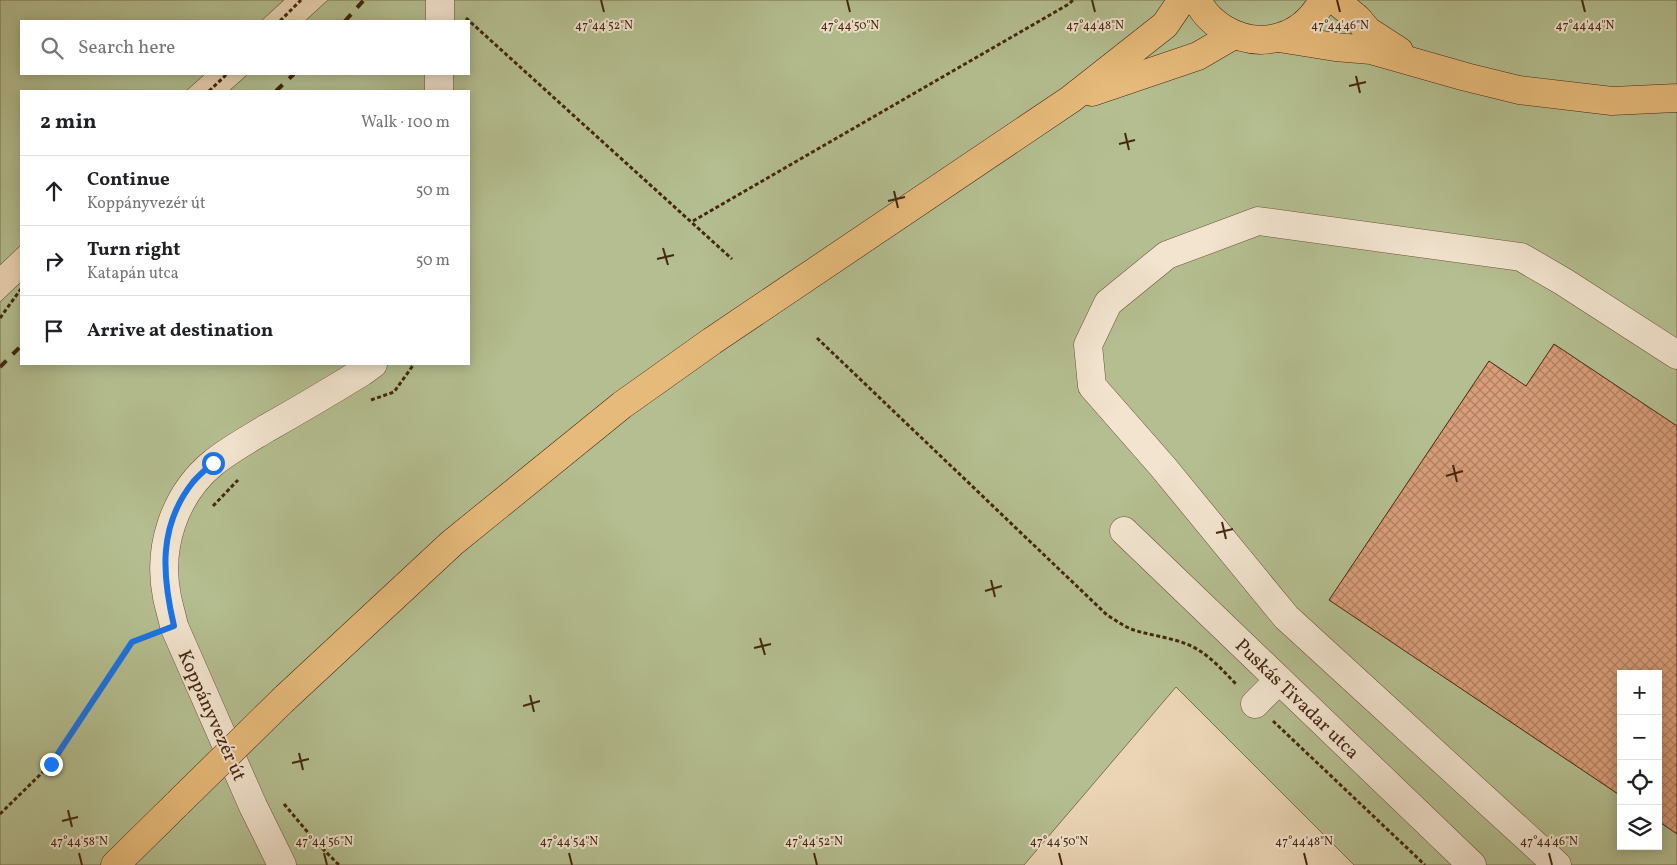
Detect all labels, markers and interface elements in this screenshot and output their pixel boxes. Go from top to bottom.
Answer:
text: 47°44'52"N [575,18,633,34]
text: 47°44'50"N [821,18,879,34]
text: 47°44'48"N [1066,18,1124,34]
text: 47°44'46"N [1311,18,1369,34]
text: 47°44'44"N [1556,18,1615,34]
search box [20,20,470,75]
icon: search [38,34,66,62]
text: Search here [78,35,175,61]
text: 2 min [40,108,97,137]
text: Walk · 100 m [361,112,450,134]
text: Continue [87,167,170,193]
icon: ahead [40,177,68,205]
text: 50 m [416,180,450,202]
text: Koppányvezér út [87,193,206,215]
text: Turn right [87,237,180,263]
icon: right [40,247,68,275]
text: 50 m [416,250,450,272]
text: Katapán utca [87,263,179,285]
icon: arrive [40,317,68,345]
text: Arrive at destination [87,318,273,344]
route start [202,452,225,475]
street label: Puskás Tivadar utca [1229,633,1364,766]
street label: Koppányvezér út [171,646,252,786]
map controls [1617,670,1662,850]
button: + [1617,670,1662,715]
button: − [1617,715,1662,760]
route end [40,753,63,776]
button: locate [1617,760,1662,805]
button: layers [1617,805,1662,850]
text: 47°44'58"N [50,834,108,850]
text: 47°44'56"N [295,834,353,850]
text: 47°44'54"N [540,834,598,850]
text: 47°44'52"N [785,834,843,850]
text: 47°44'50"N [1030,834,1088,850]
text: 47°44'48"N [1275,834,1333,850]
text: 47°44'46"N [1520,834,1578,850]

